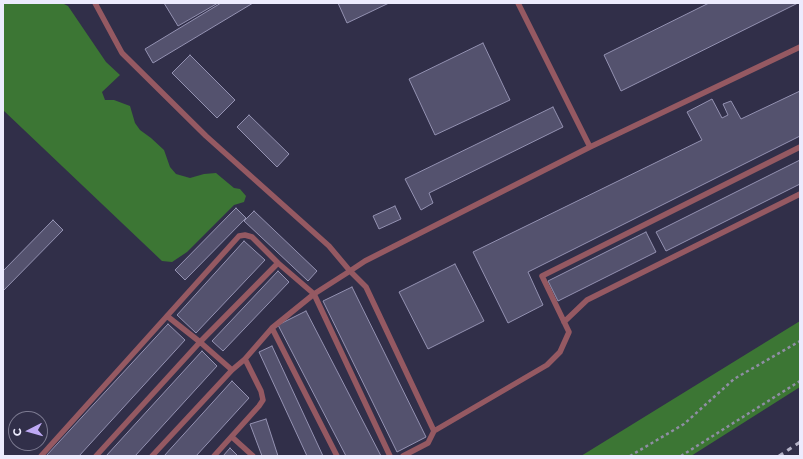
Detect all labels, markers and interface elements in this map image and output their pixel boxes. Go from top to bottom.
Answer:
north arrow [8,411,48,451]
text: С [10,427,24,437]

